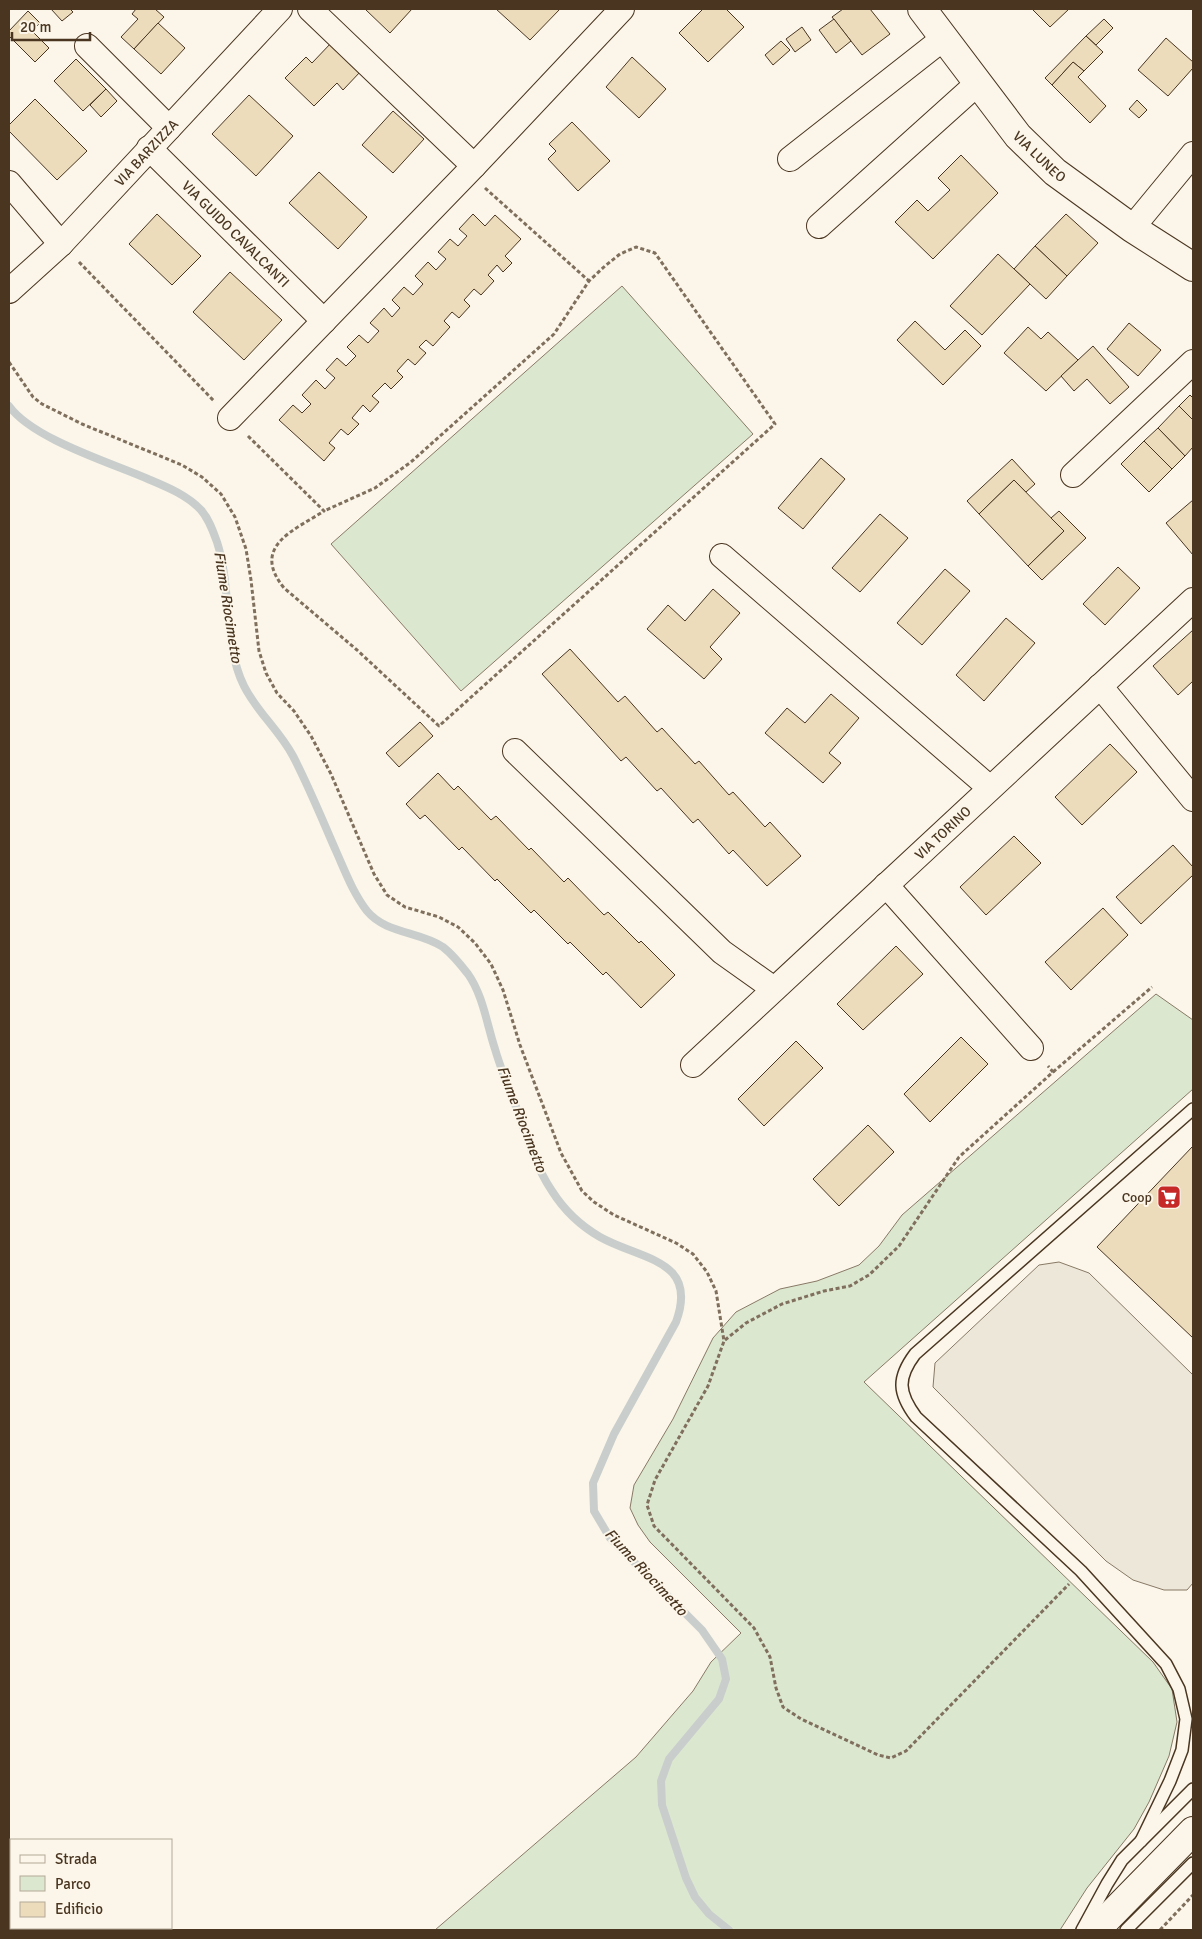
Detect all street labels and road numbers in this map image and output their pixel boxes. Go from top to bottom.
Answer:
street label: VIA BARZIZZA [111,115,182,190]
street label: VIA LUNEO [1010,127,1069,186]
street label: VIA GUIDO CAVALCANTI [178,177,293,291]
street label: VIA TORINO [911,802,974,863]

